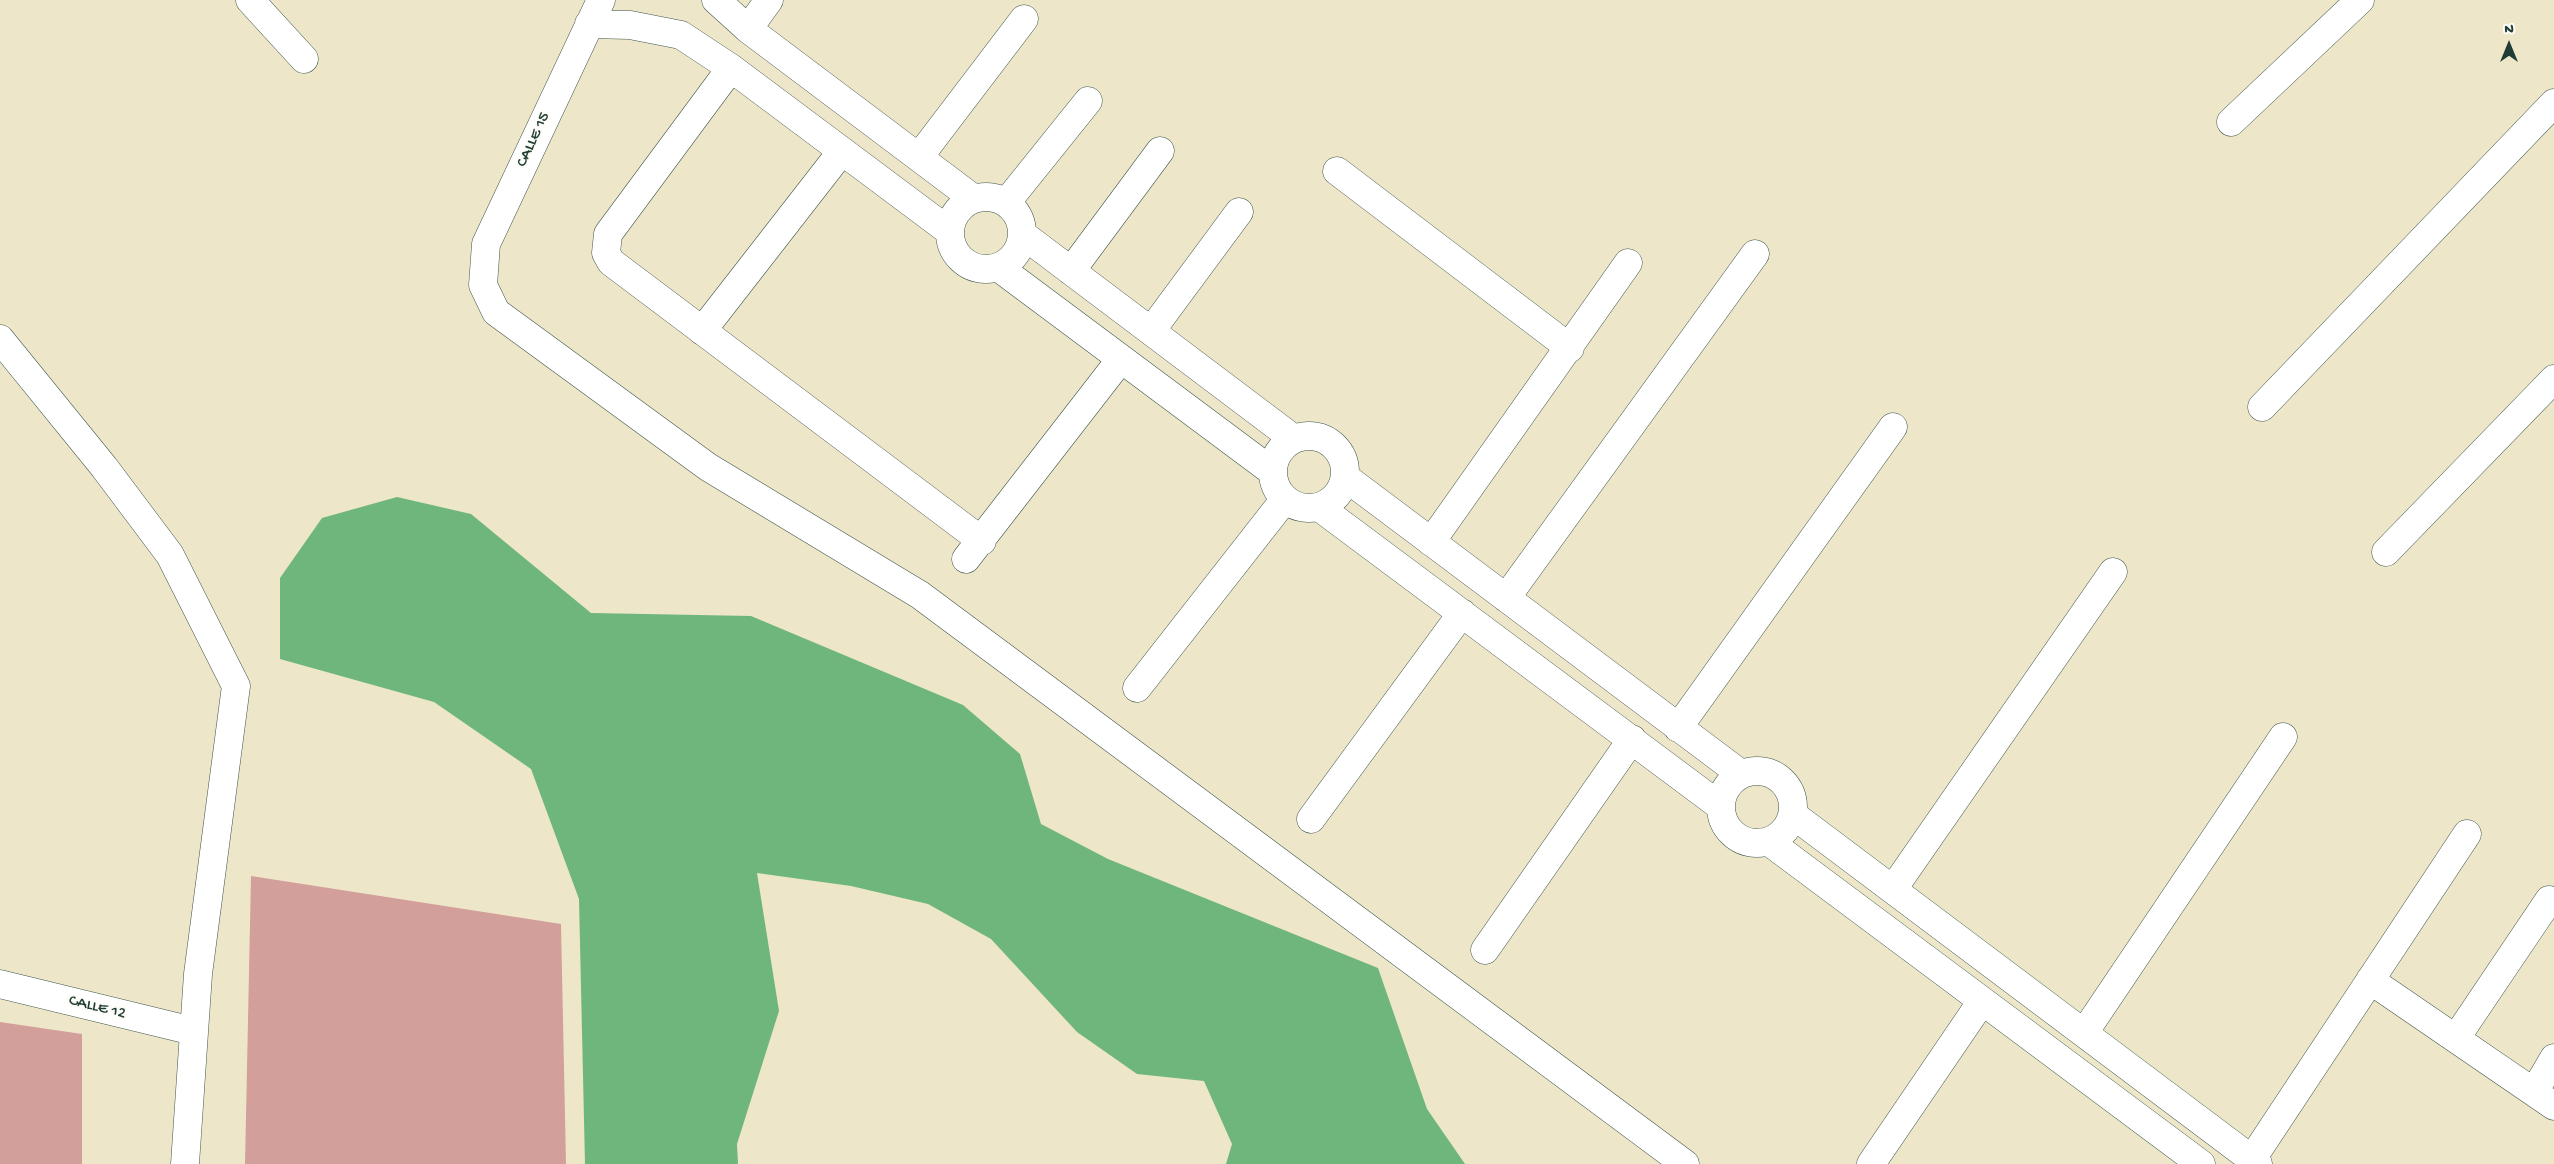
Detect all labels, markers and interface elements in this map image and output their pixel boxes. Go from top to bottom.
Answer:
north arrow [2484,20,2534,70]
text: N [2504,21,2514,38]
street label: CALLE 15 [513,109,555,171]
street label: CALLE 12 [67,992,127,1024]

